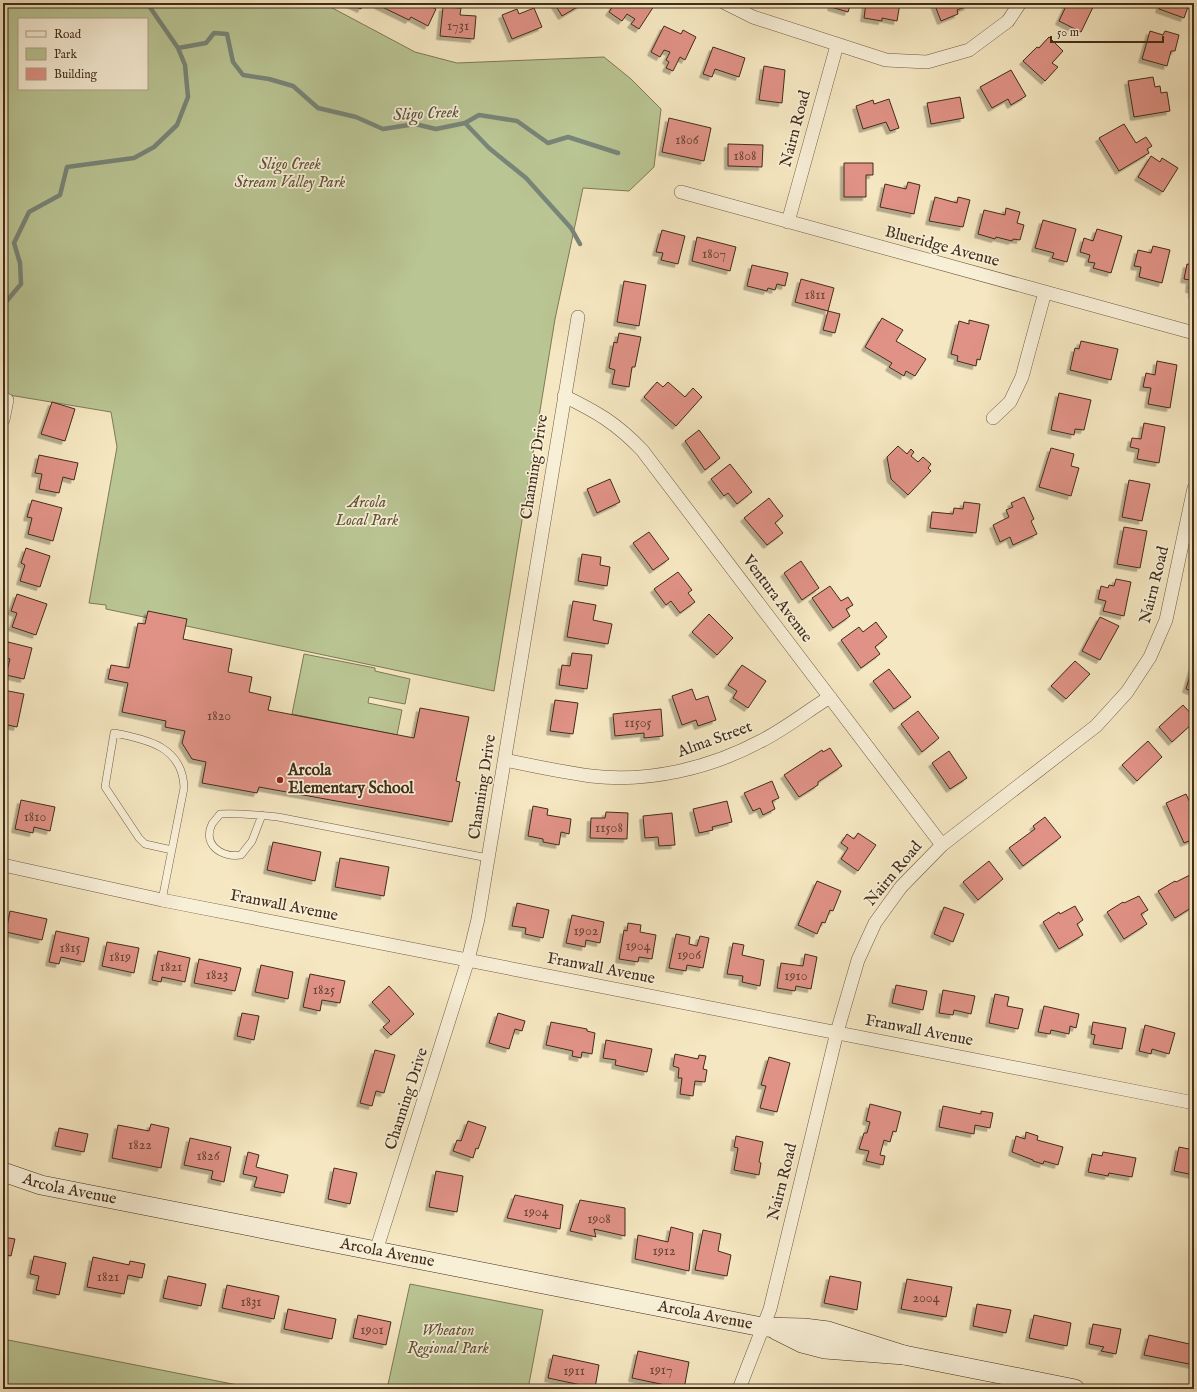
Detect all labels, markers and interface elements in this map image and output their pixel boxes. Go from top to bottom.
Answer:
house number: 1731 [447,17,469,35]
legend [18,18,148,90]
scale bar [1051,18,1163,44]
text: 50 m [1057,25,1079,40]
text: Road [54,27,82,42]
text: Park [54,47,77,62]
text: Building [54,67,98,82]
street label: Nairn Road [776,88,816,170]
water label: Sligo Creek [393,102,460,126]
house number: 1806 [675,131,700,149]
house number: 1808 [733,147,757,165]
park label: Sligo Creek Stream Valley Park [235,155,346,193]
street label: Blueridge Avenue [883,222,1001,272]
house number: 1807 [702,245,726,263]
house number: 1811 [804,286,826,304]
street label: Channing Drive [517,413,553,521]
park label: Arcola Local Park [335,493,399,531]
street label: Nairn Road [1136,544,1174,626]
street label: Ventura Avenue [737,550,816,647]
house number: 1820 [207,707,231,725]
house number: 11505 [624,714,652,732]
street label: Alma Street [674,717,755,763]
street label: Channing Drive [465,733,501,841]
place label: Arcola Elementary School [287,761,414,799]
marker: Arcola Elementary School [275,775,285,785]
house number: 1810 [24,808,46,826]
house number: 11508 [595,819,623,837]
street label: Nairn Road [861,837,927,911]
street label: Franwall Avenue [228,886,340,926]
house number: 1902 [574,922,599,940]
house number: 1904 [625,937,651,955]
house number: 1815 [60,939,81,957]
house number: 1906 [677,946,702,964]
house number: 1819 [109,948,131,966]
street label: Franwall Avenue [545,949,657,989]
house number: 1821 [160,958,182,976]
house number: 1823 [206,966,228,984]
house number: 1910 [784,967,808,985]
house number: 1825 [313,981,335,999]
street label: Franwall Avenue [863,1011,975,1051]
street label: Channing Drive [381,1045,433,1153]
house number: 1822 [128,1136,152,1154]
street label: Nairn Road [764,1141,802,1223]
house number: 1826 [196,1147,221,1165]
street label: Arcola Avenue [19,1169,118,1210]
house number: 1904 [523,1203,549,1221]
house number: 1908 [587,1210,611,1228]
street label: Arcola Avenue [337,1234,436,1272]
house number: 1912 [652,1242,676,1260]
house number: 1821 [97,1268,119,1286]
house number: 2004 [912,1289,940,1307]
house number: 1831 [240,1293,262,1311]
street label: Arcola Avenue [655,1297,754,1335]
house number: 1901 [360,1321,384,1339]
park label: Wheaton Regional Park [407,1321,489,1359]
house number: 1917 [649,1361,673,1379]
house number: 1911 [563,1362,585,1380]

